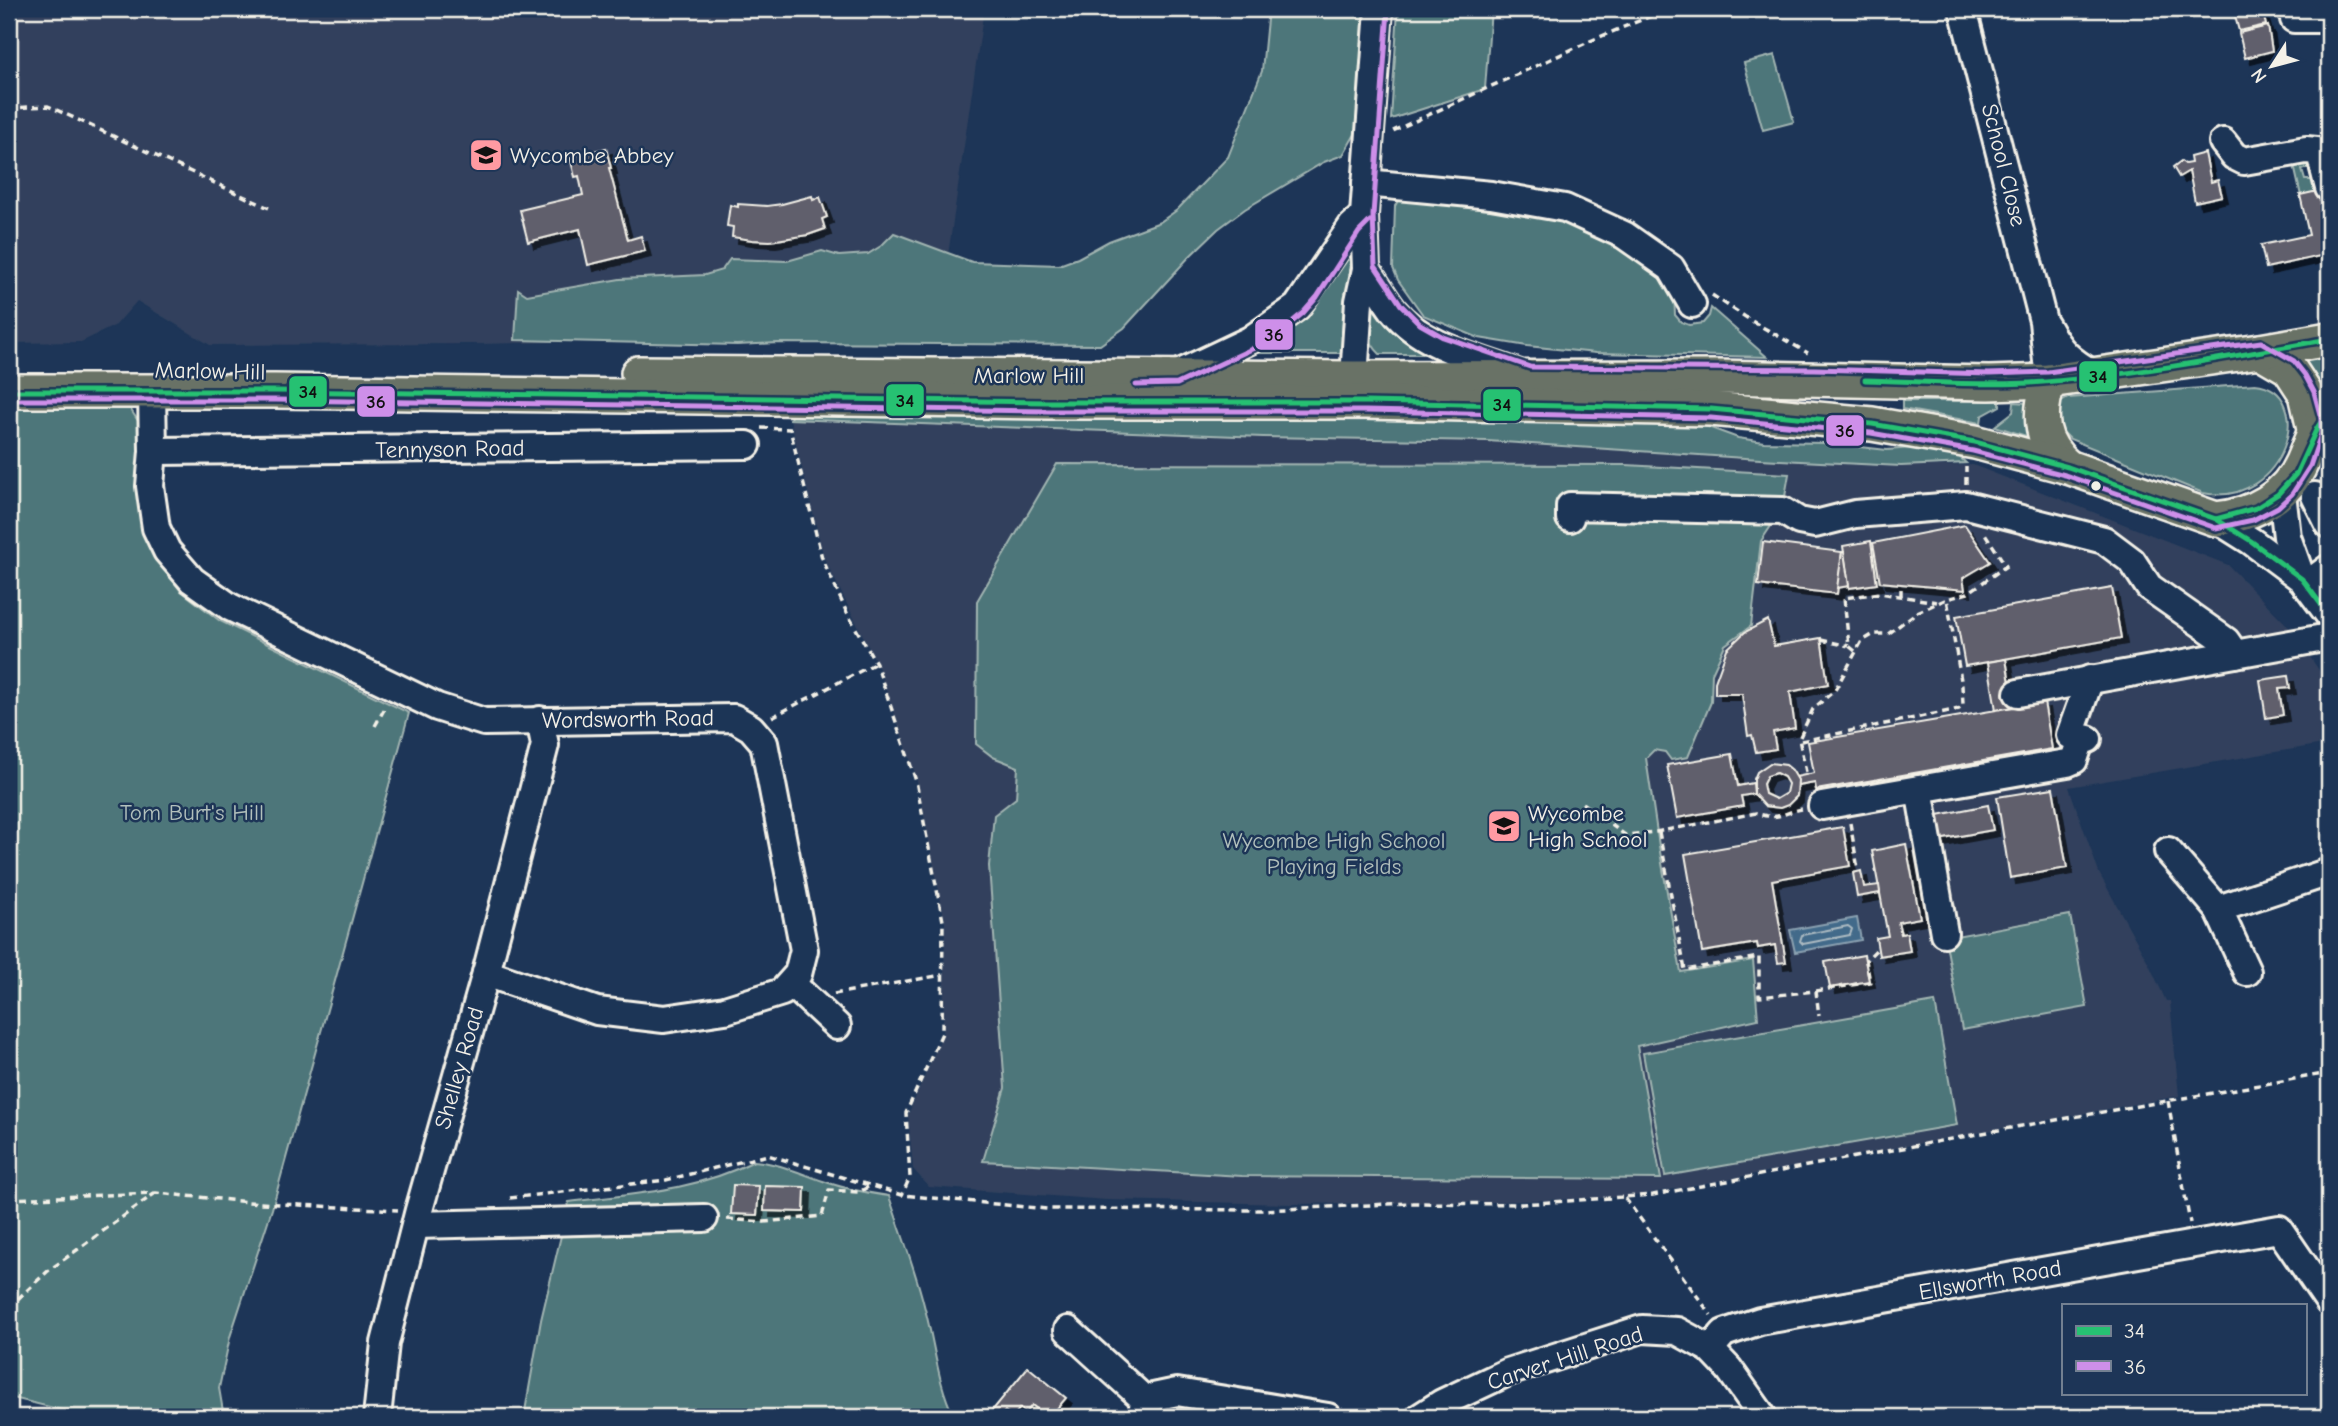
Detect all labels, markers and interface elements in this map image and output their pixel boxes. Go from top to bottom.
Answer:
north arrow [2236,32,2306,102]
text: N [2247,64,2272,87]
street label: School Close [1976,101,2032,229]
school or university icon: Wycombe Abbey [467,136,505,174]
place label: Wycombe Abbey [510,142,674,169]
line badge: 36 [1254,318,1294,351]
text: 36 [1264,324,1284,346]
street label: Marlow Hill [154,357,266,385]
line badge: 34 [2078,360,2118,393]
street label: Marlow Hill [974,362,1084,389]
text: 34 [2089,366,2107,388]
line badge: 34 [288,375,328,408]
text: 34 [299,381,317,403]
line badge: 34 [885,383,925,417]
line badge: 36 [356,385,396,418]
line badge: 34 [1482,388,1522,422]
text: 34 [896,390,914,412]
text: 36 [366,391,386,413]
text: 34 [1493,394,1511,416]
line badge: 36 [1825,414,1865,447]
text: 36 [1835,420,1855,442]
street label: Tennyson Road [375,434,525,464]
unlabelled marker [2089,479,2103,493]
street label: Wordsworth Road [542,704,714,734]
park label: Tom Burt's Hill [120,799,264,826]
place label: Wycombe High School [1528,800,1648,853]
school or university icon: Wycombe High School [1485,807,1523,845]
park label: Wycombe High School Playing Fields [1222,827,1446,880]
street label: Shelley Road [429,1004,489,1132]
street label: Ellsworth Road [1917,1254,2063,1306]
legend [2062,1304,2306,1394]
text: 34 [2124,1319,2145,1343]
street label: Carver Hill Road [1484,1320,1646,1396]
text: 36 [2124,1355,2146,1379]

